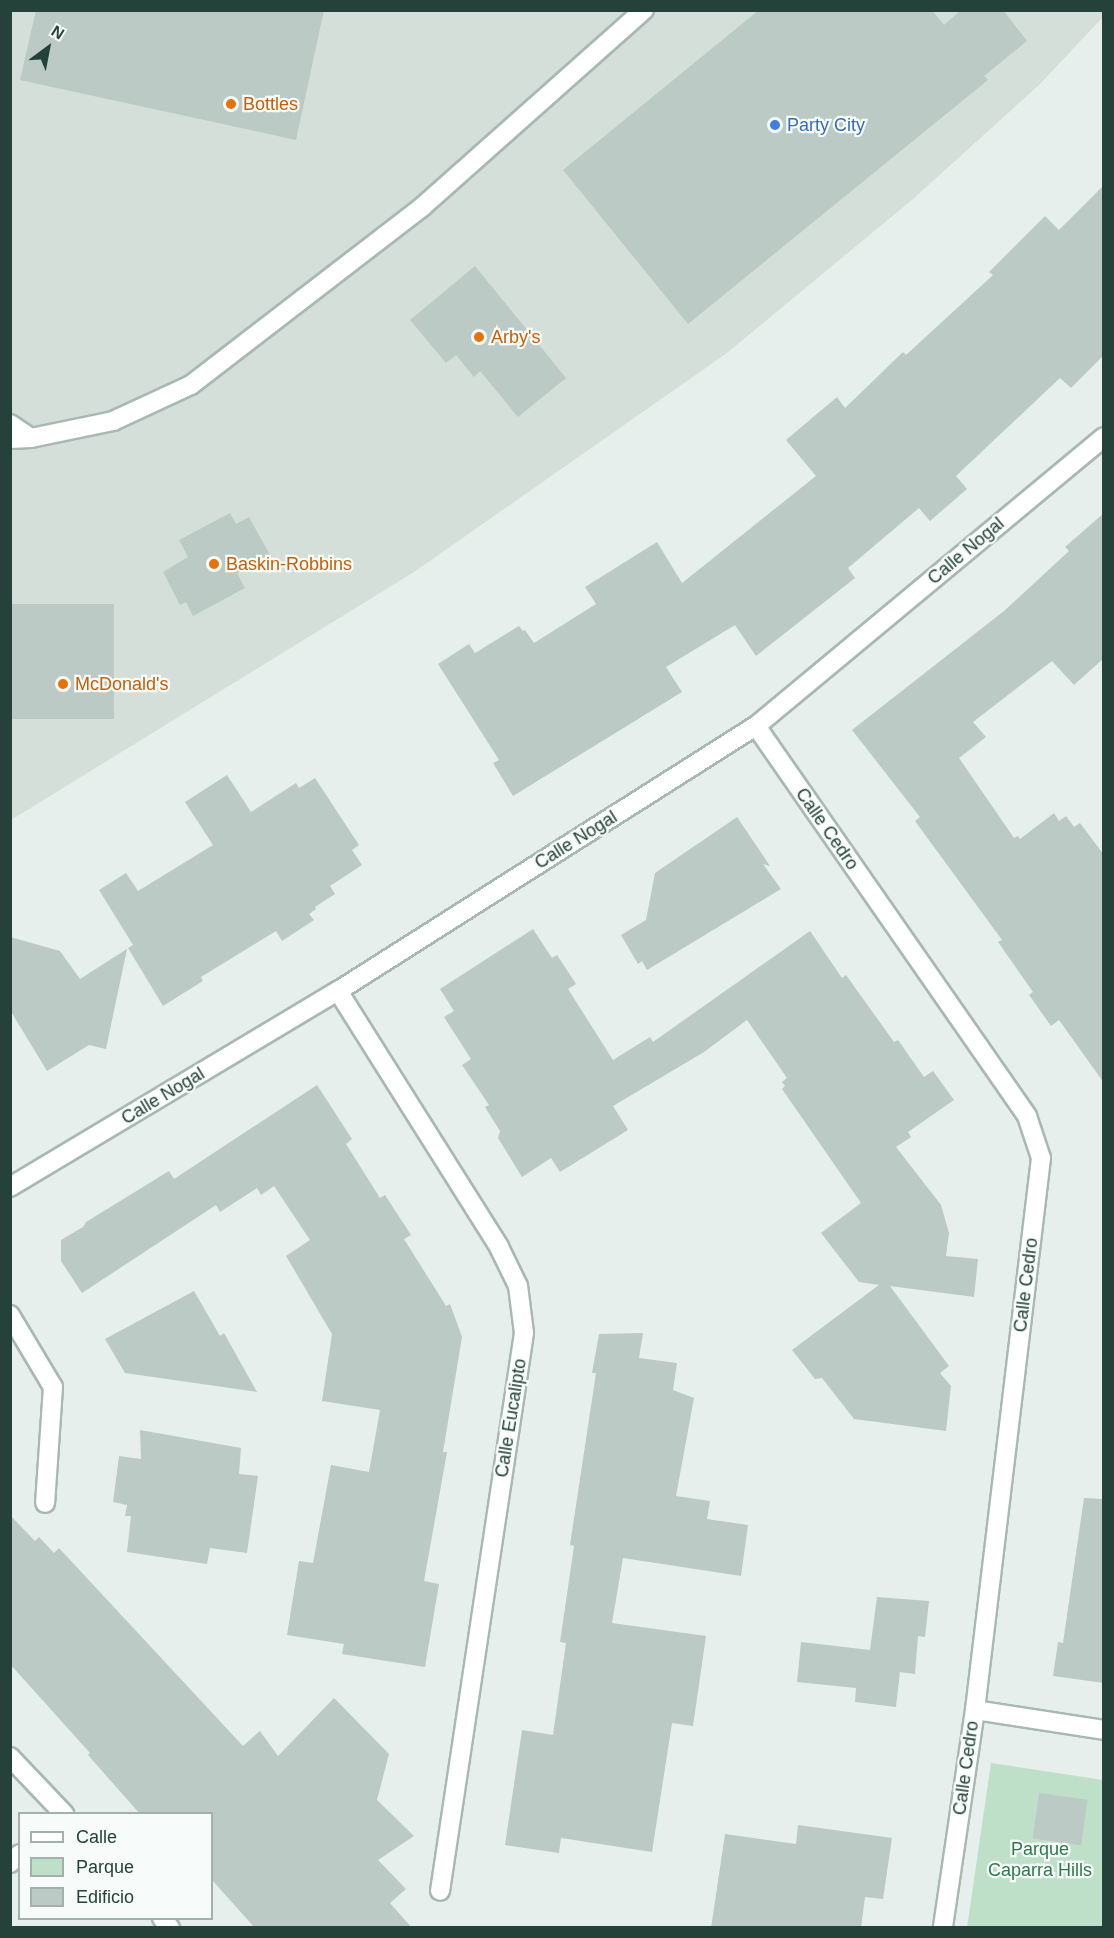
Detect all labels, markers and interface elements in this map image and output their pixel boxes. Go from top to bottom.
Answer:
north arrow [18,18,78,78]
text: N [48,22,67,43]
place label: Bottles [243,93,298,115]
marker: Bottles [224,97,238,111]
place label: Party City [787,114,865,136]
marker: Party City [768,118,782,132]
place label: Arby's [491,326,540,348]
marker: Arby's [472,330,486,344]
street label: Calle Nogal [923,513,1009,589]
place label: Baskin-Robbins [226,553,352,575]
marker: Baskin-Robbins [207,557,221,571]
place label: McDonald's [75,673,168,695]
marker: McDonald's [56,677,70,691]
street label: Calle Cedro [791,784,863,874]
street label: Calle Nogal [531,806,621,874]
street label: Calle Nogal [118,1063,208,1129]
street label: Calle Cedro [1009,1237,1043,1333]
street label: Calle Eucalipto [491,1357,531,1479]
street label: Calle Cedro [949,1719,983,1817]
legend [18,1812,213,1920]
text: Calle [76,1827,117,1847]
park label: Parque Caparra Hills [988,1839,1092,1882]
text: Parque [76,1857,134,1877]
text: Edificio [76,1887,134,1907]

